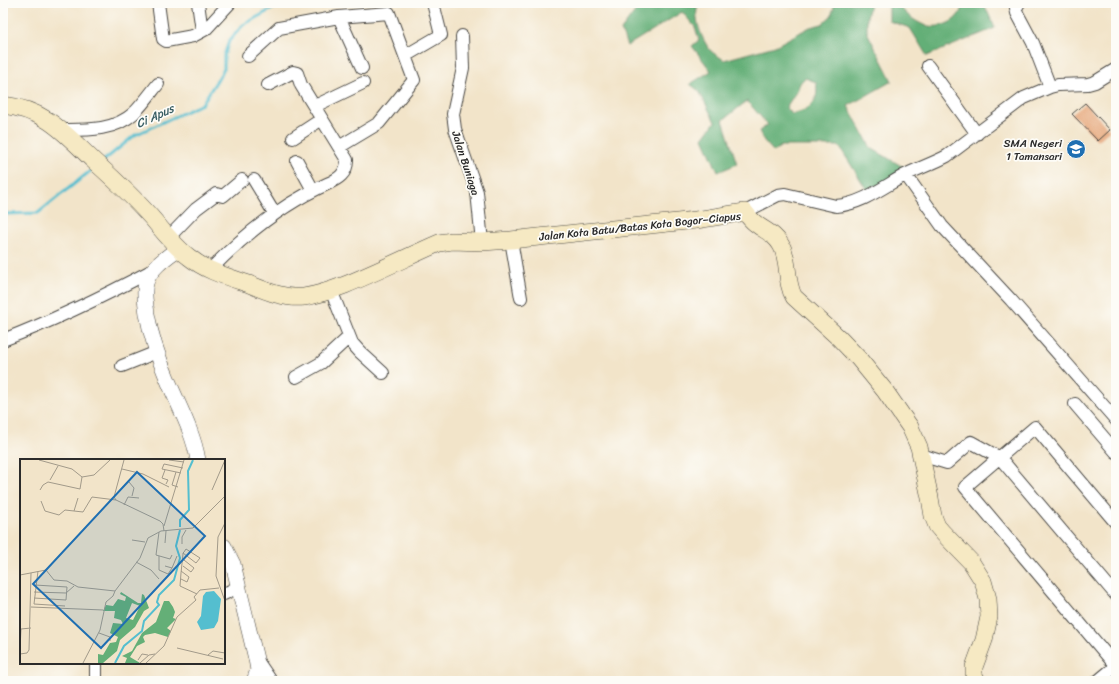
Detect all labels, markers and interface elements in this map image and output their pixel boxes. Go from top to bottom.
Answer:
water label: Ci Apus [132,97,179,134]
street label: Jalan Buniaga [446,128,485,198]
place label: SMA Negeri 1 Tamansari [1003,134,1063,166]
school or university icon: SMA Negeri 1 Tamansari [1065,138,1087,160]
street label: Jalan Kota Batu/Batas Kota Bogor–Ciapus [537,206,743,247]
inset map [20,459,225,664]

